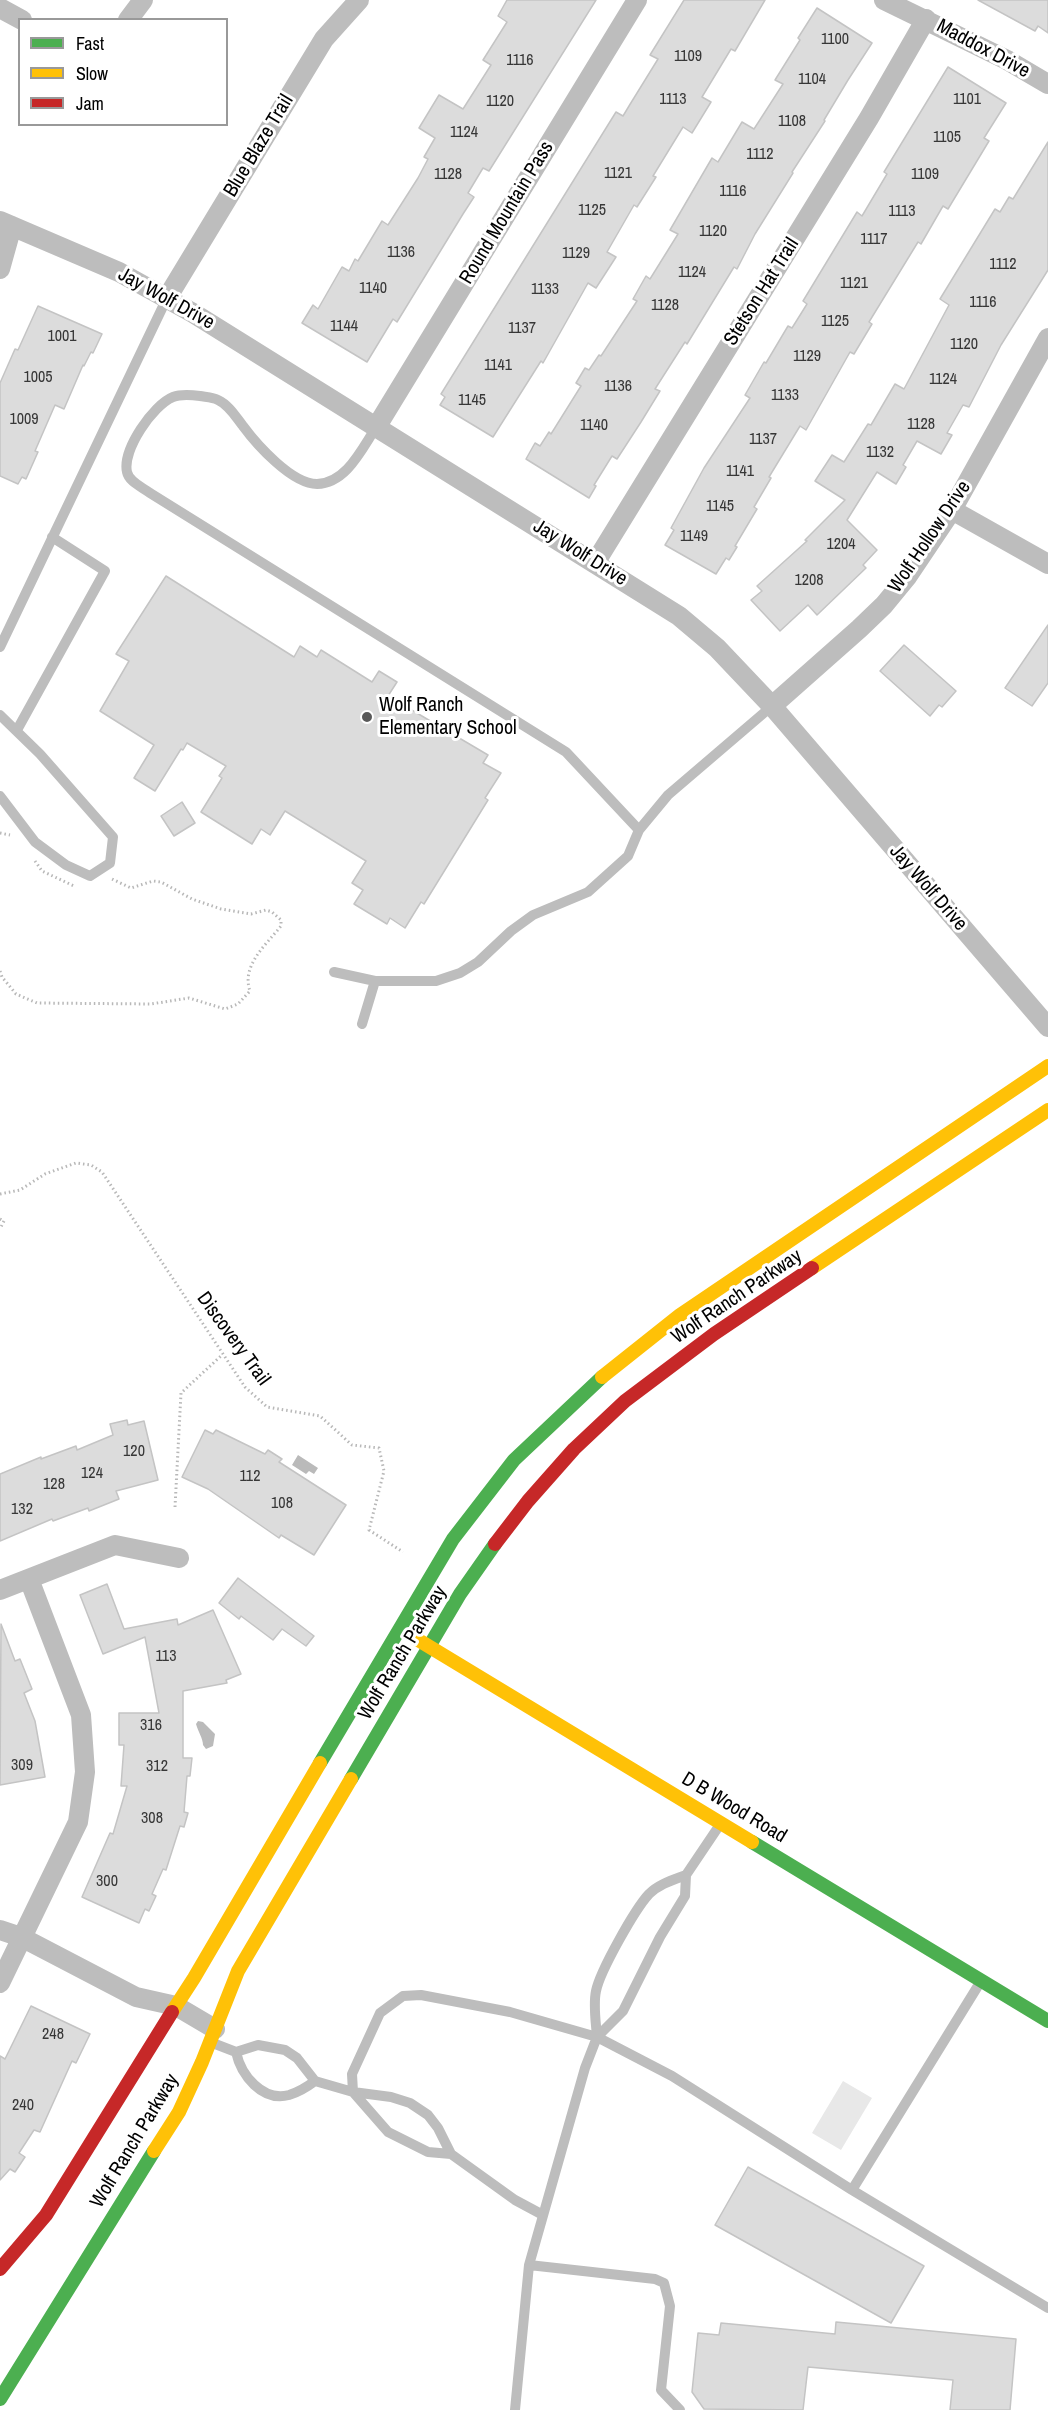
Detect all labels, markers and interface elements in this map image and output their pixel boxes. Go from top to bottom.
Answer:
street label: Maddox Drive [932,14,1034,84]
legend [18,18,228,126]
house number: 1100 [821,30,849,50]
text: Fast [76,31,104,56]
house number: 1109 [674,47,702,67]
house number: 1116 [506,51,534,71]
text: Slow [76,61,108,86]
house number: 1104 [798,70,826,90]
street label: Blue Blaze Trail [219,90,299,202]
house number: 1113 [659,90,687,110]
house number: 1101 [953,90,981,110]
text: Jam [76,91,104,116]
house number: 1120 [486,92,514,112]
house number: 1108 [778,112,806,132]
house number: 1124 [450,123,478,143]
house number: 1105 [933,128,961,148]
street label: Round Mountain Pass [455,137,559,289]
house number: 1112 [746,145,774,165]
house number: 1121 [604,164,632,184]
house number: 1128 [434,165,462,185]
house number: 1109 [911,165,939,185]
house number: 1116 [719,182,747,202]
house number: 1125 [578,201,606,221]
house number: 1113 [888,202,916,222]
house number: 1120 [699,222,727,242]
house number: 1117 [860,230,888,250]
street label: Stetson Hat Trail [719,234,805,350]
house number: 1136 [387,243,415,263]
house number: 1129 [562,244,590,264]
house number: 1112 [989,255,1017,275]
street label: Jay Wolf Drive [114,263,218,335]
house number: 1124 [678,263,706,283]
house number: 1121 [840,274,868,294]
house number: 1140 [359,279,387,299]
house number: 1133 [531,280,559,300]
house number: 1116 [969,293,997,313]
house number: 1128 [651,296,679,316]
house number: 1125 [821,312,849,332]
house number: 1144 [330,317,358,337]
house number: 1137 [508,319,536,339]
house number: 1001 [47,327,77,347]
house number: 1120 [950,335,978,355]
house number: 1129 [793,347,821,367]
house number: 1141 [484,356,512,376]
house number: 1005 [23,368,53,388]
house number: 1124 [929,370,957,390]
house number: 1136 [604,377,632,397]
house number: 1133 [771,386,799,406]
house number: 1145 [458,391,486,411]
house number: 1009 [9,410,39,430]
house number: 1128 [907,415,935,435]
house number: 1140 [580,416,608,436]
house number: 1137 [749,430,777,450]
house number: 1132 [866,443,894,463]
house number: 1141 [726,462,754,482]
street label: Wolf Hollow Drive [884,476,976,598]
house number: 1145 [706,497,734,517]
street label: Jay Wolf Drive [529,515,631,591]
house number: 1149 [680,527,708,547]
house number: 1204 [826,535,856,555]
house number: 1208 [794,571,824,591]
place label: Wolf Ranch Elementary School [379,694,517,741]
marker: Wolf Ranch Elementary School [360,710,374,724]
street label: Jay Wolf Drive [884,840,972,936]
street label: Wolf Ranch Parkway [667,1245,807,1349]
street label: Discovery Trail [191,1288,275,1390]
house number: 120 [123,1442,145,1462]
house number: 124 [81,1464,103,1484]
house number: 112 [240,1467,260,1487]
house number: 128 [43,1475,65,1495]
house number: 108 [271,1494,293,1514]
house number: 132 [11,1500,33,1520]
street label: Wolf Ranch Parkway [354,1582,452,1724]
house number: 113 [156,1647,176,1667]
house number: 316 [140,1716,162,1736]
house number: 309 [11,1756,33,1776]
house number: 312 [146,1757,168,1777]
street label: D B Wood Road [677,1767,791,1849]
house number: 308 [141,1809,163,1829]
house number: 300 [96,1872,118,1892]
house number: 248 [42,2025,64,2045]
street label: Wolf Ranch Parkway [86,2070,184,2212]
house number: 240 [12,2096,34,2116]

